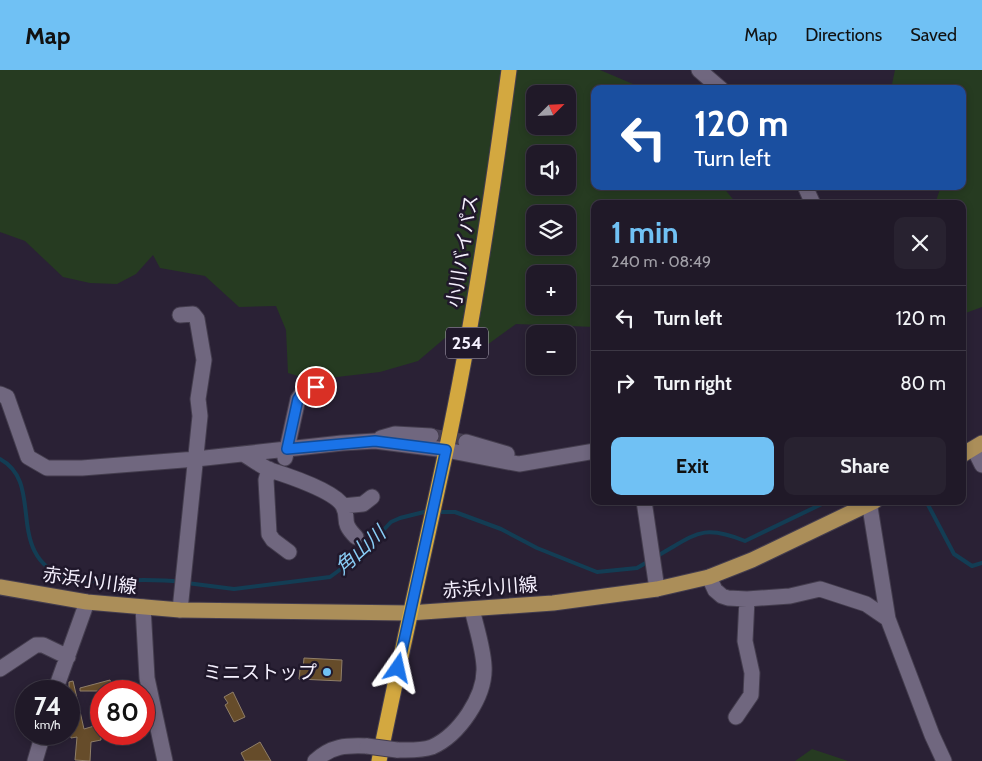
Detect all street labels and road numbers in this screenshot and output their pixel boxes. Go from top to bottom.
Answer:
street label: 小川バイパス [442,193,483,309]
road number: 254 [446,328,488,358]
street label: 赤浜小川線 [41,562,139,598]
street label: 赤浜小川線 [442,573,538,602]

